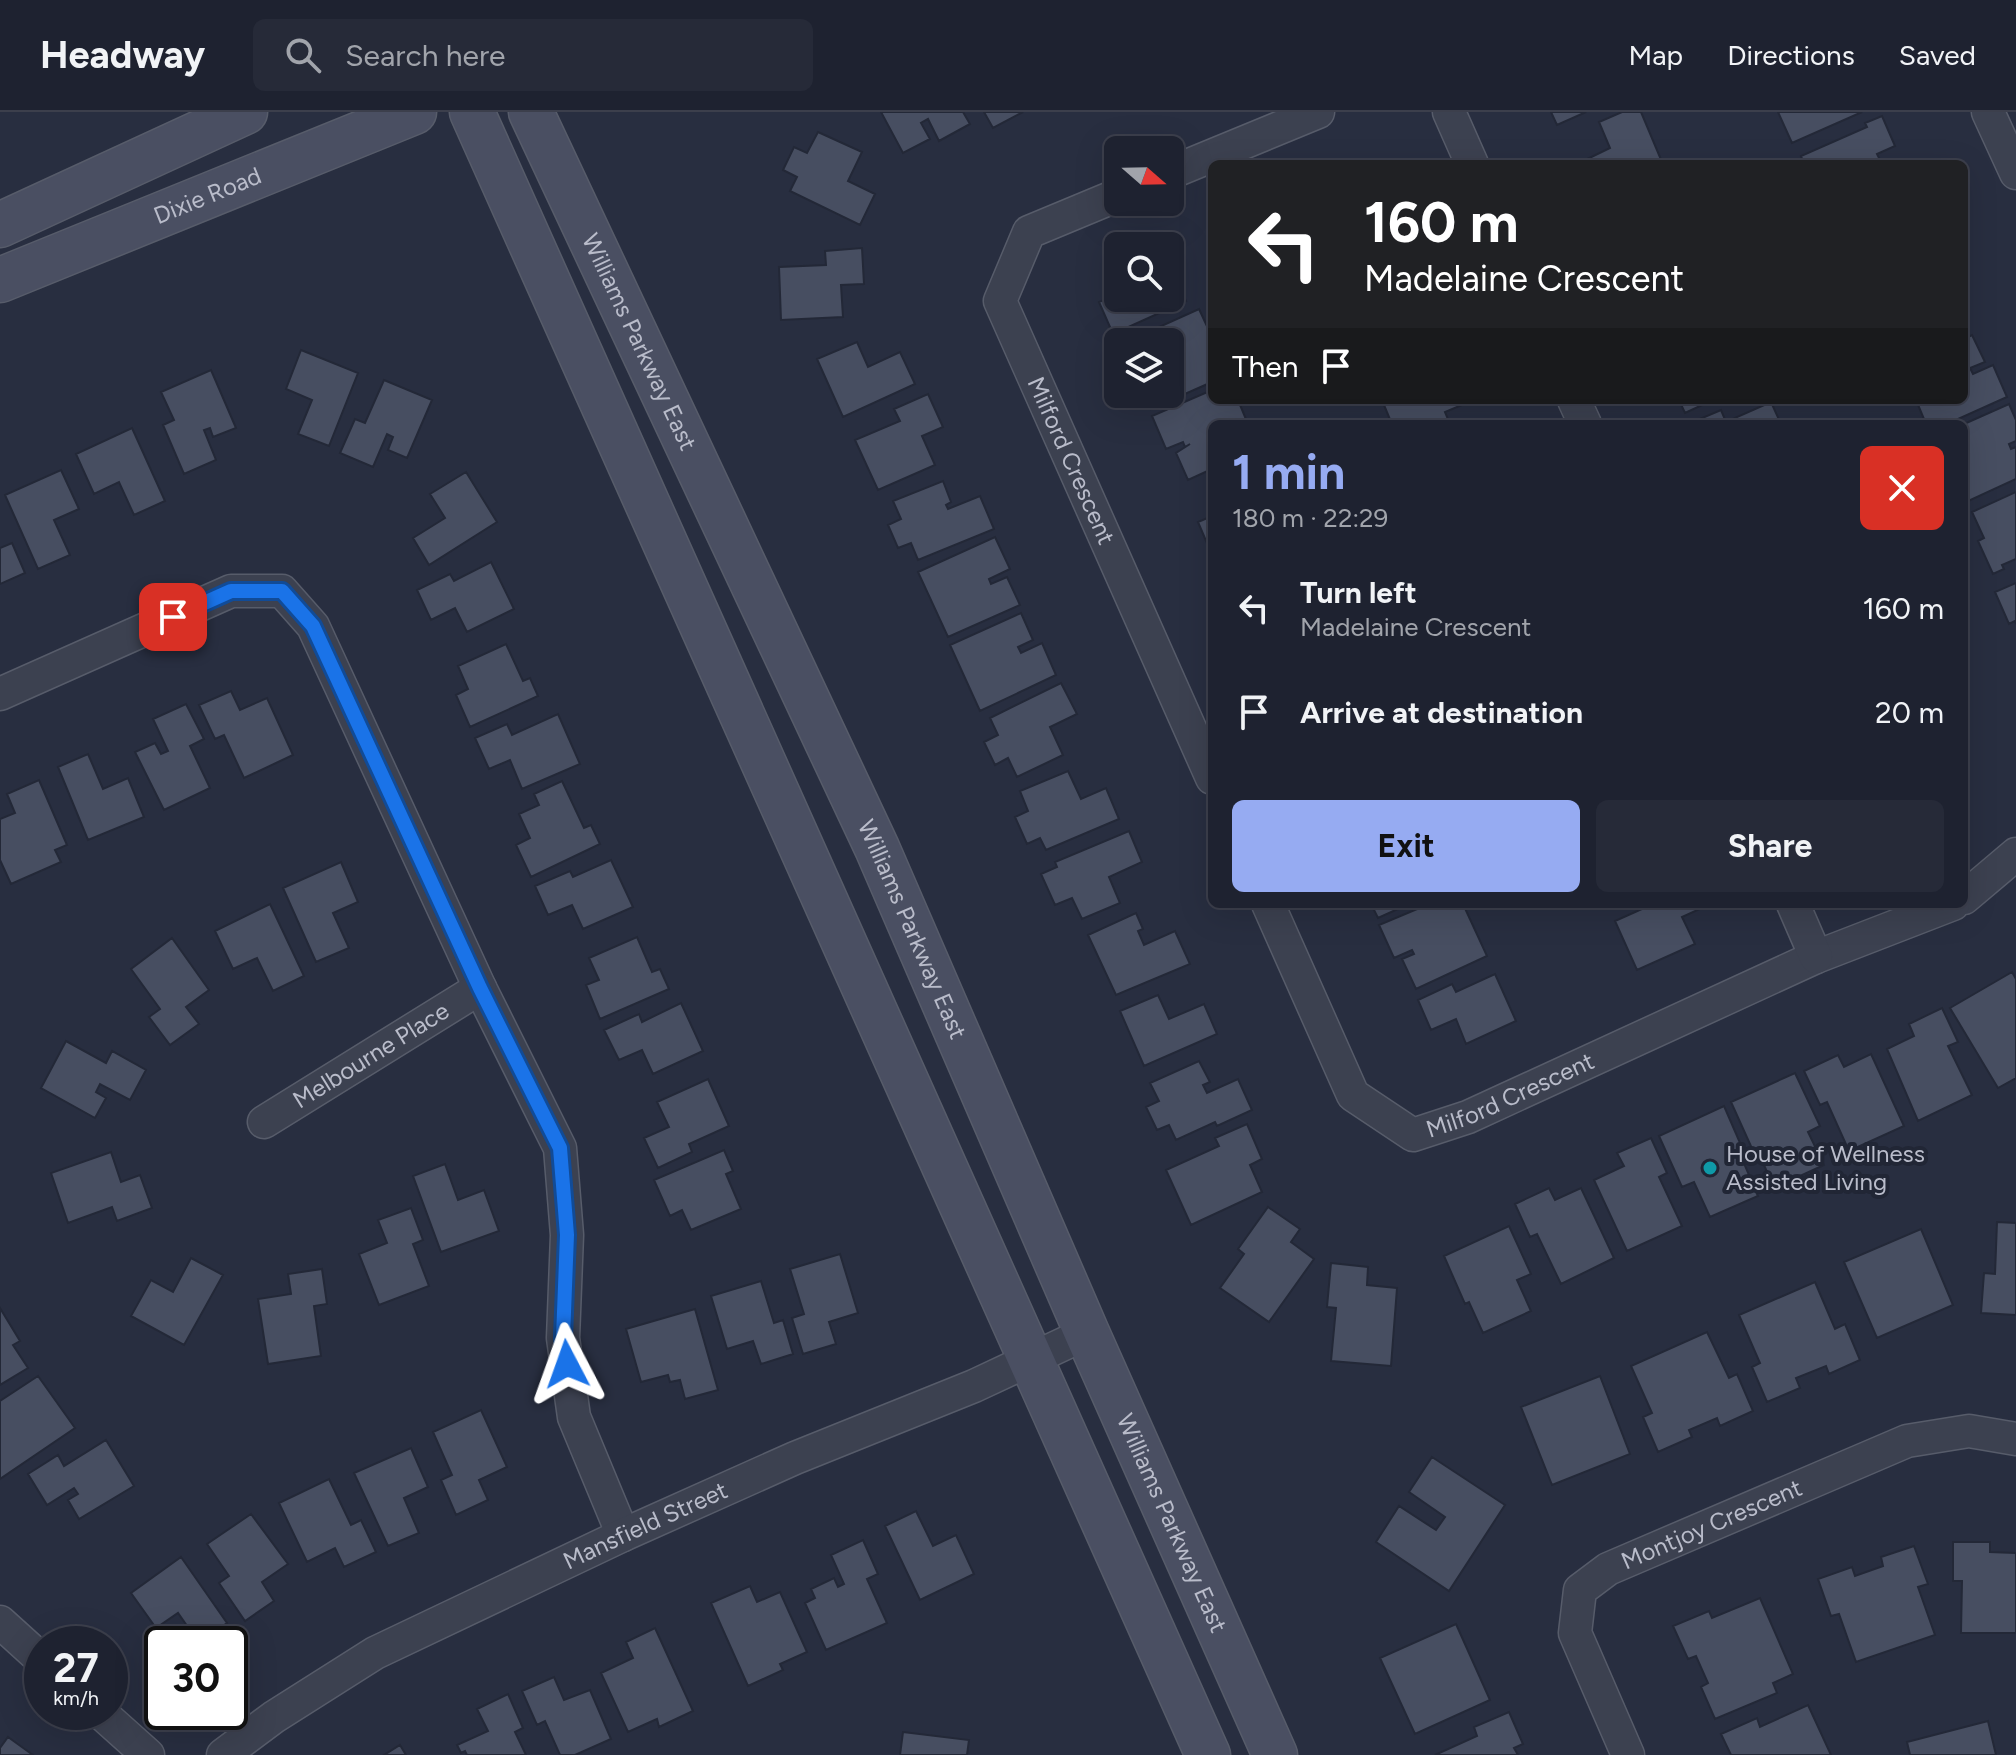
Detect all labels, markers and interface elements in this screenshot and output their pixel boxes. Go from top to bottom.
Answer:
search box [253,19,813,91]
text: Headway [40,32,205,78]
icon: search [281,33,325,77]
text: Search here [345,37,505,74]
text: Map [1629,38,1683,72]
text: Directions [1727,38,1855,72]
text: Saved [1899,38,1976,72]
north arrow [1104,136,1184,216]
map controls [1104,136,1184,408]
street label: Dixie Road [149,161,265,230]
text: 160 m [1364,189,1519,256]
icon: left [1232,192,1336,296]
street label: Williams Parkway East [576,229,703,455]
button: search [1104,232,1184,312]
text: Madelaine Crescent [1364,257,1684,300]
button: layers [1104,328,1184,408]
icon: arrive [1314,344,1358,388]
text: Then [1232,348,1298,385]
street label: Milford Crescent [1022,372,1121,549]
text: 1 min [1232,443,1345,501]
button: close [1860,446,1944,530]
text: 180 m · 22:29 [1232,502,1388,534]
text: Turn left [1300,574,1417,611]
pin [139,583,207,651]
icon: left [1232,586,1276,630]
text: 160 m [1862,590,1944,627]
icon: arrive [151,595,195,639]
text: Madelaine Crescent [1300,611,1531,643]
icon: arrive [1232,690,1276,734]
text: Arrive at destination [1300,694,1583,731]
text: 20 m [1875,694,1944,731]
button: Exit [1232,800,1580,892]
button: Share [1596,800,1944,892]
street label: Williams Parkway East [852,815,973,1043]
street label: Melbourne Place [287,996,454,1114]
street label: Milford Crescent [1422,1046,1598,1144]
place label: House of Wellness Assisted Living [1726,1139,1925,1196]
marker: House of Wellness Assisted Living [1701,1159,1719,1177]
position arrow [525,1322,609,1406]
street label: Williams Parkway East [1111,1409,1233,1637]
street label: Montjoy Crescent [1617,1473,1806,1576]
street label: Mansfield Street [558,1475,732,1575]
speed limit sign: 30 [144,1626,248,1730]
text: 27 [53,1644,99,1692]
text: km/h [53,1686,99,1710]

